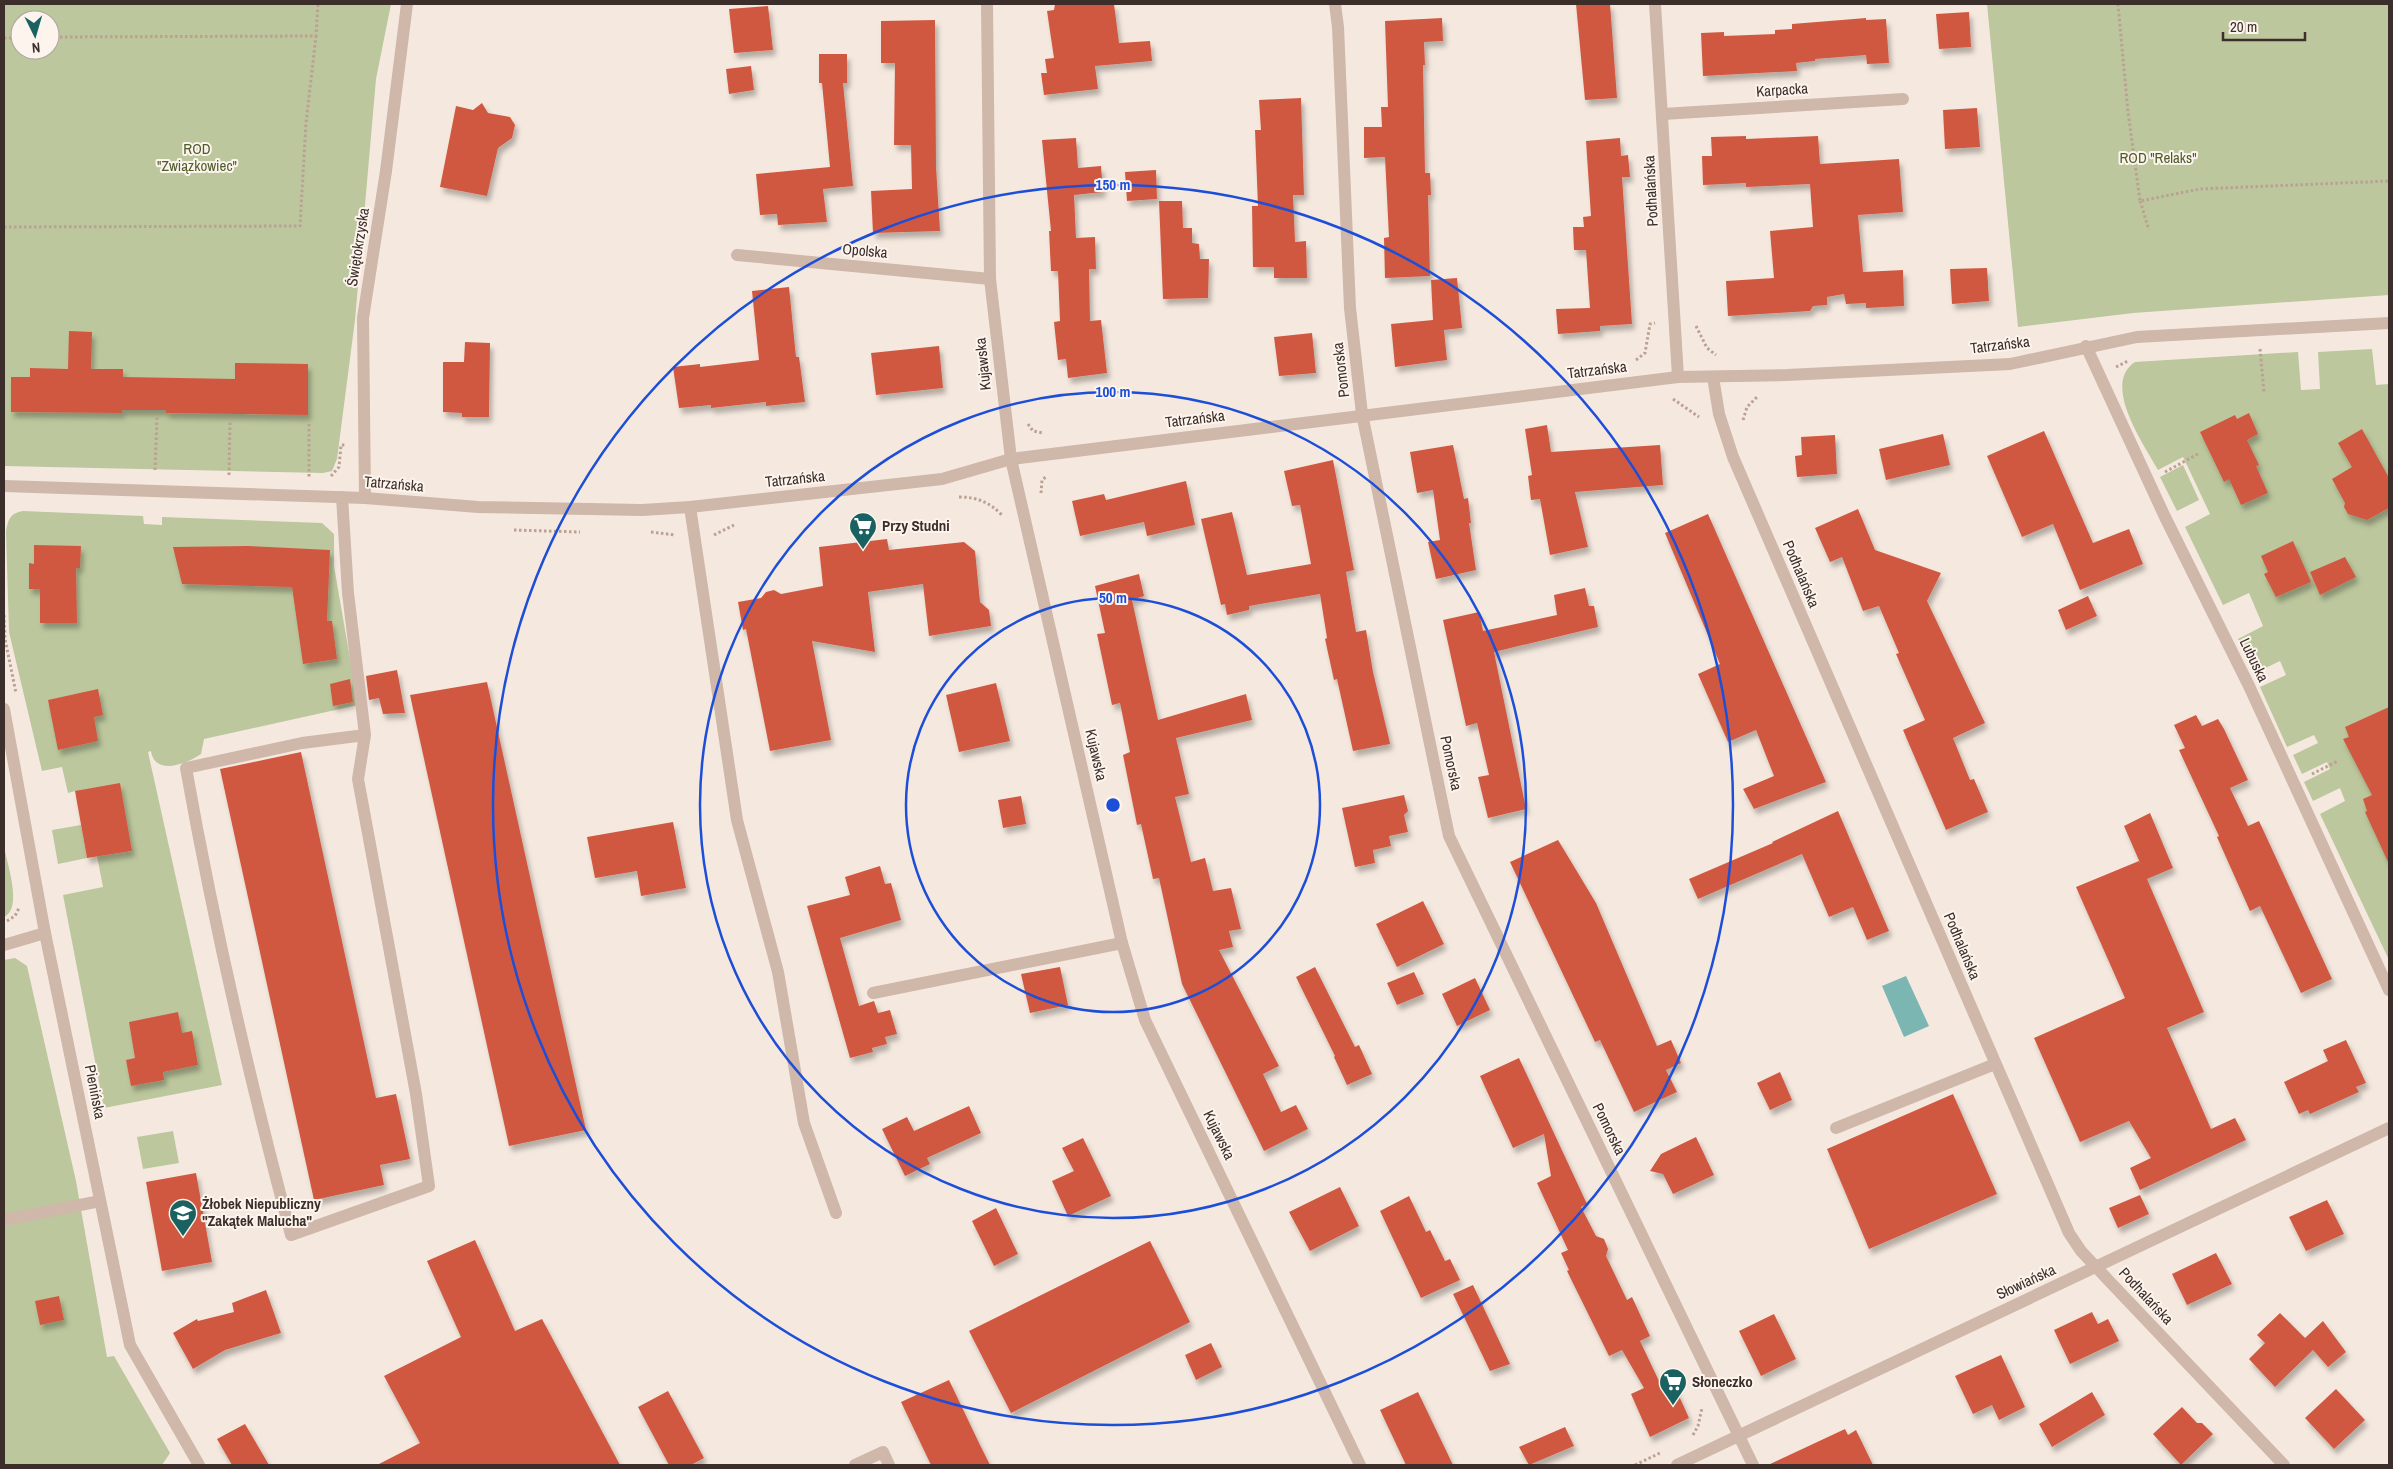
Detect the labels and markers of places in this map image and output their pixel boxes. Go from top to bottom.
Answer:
supermarket icon: Przy Studni [848,511,878,550]
place label: Przy Studni [882,515,950,536]
centre of rings [1104,796,1122,814]
place label: Żłobek Niepubliczny "Zakątek Malucha" [202,1193,321,1231]
school or university icon: Żłobek Niepubliczny "Zakątek Malucha" [168,1198,198,1237]
supermarket icon: Słoneczko [1658,1367,1688,1406]
place label: Słoneczko [1692,1371,1753,1392]

